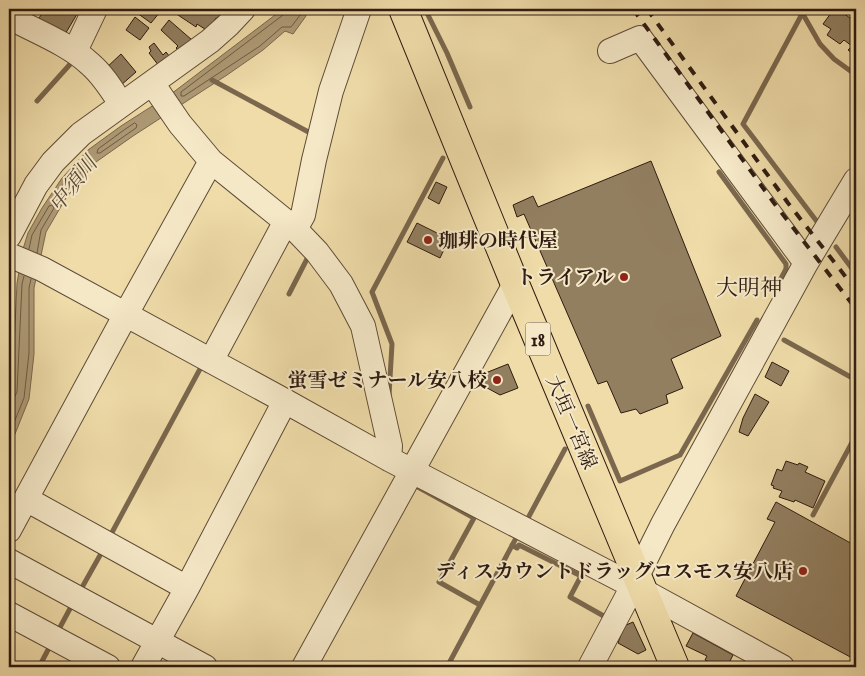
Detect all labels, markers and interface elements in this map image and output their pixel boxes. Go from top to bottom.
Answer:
water label: 中須川 [44,150,105,218]
place label: 珈琲の時代屋 [438,229,558,254]
marker: 珈琲の時代屋 [422,234,434,246]
place label: トライアル [516,266,614,291]
marker: トライアル [618,271,630,283]
district label: 大明神 [716,275,782,303]
road number: 18 [526,322,550,356]
place label: 蛍雪ゼミナール安八校 [287,369,487,394]
street label: 大垣一宮線 [540,372,602,473]
marker: 蛍雪ゼミナール安八校 [491,374,503,386]
place label: ディスカウントドラッグコスモス安八店 [435,560,793,585]
marker: ディスカウントドラッグコスモス安八店 [797,565,809,577]

